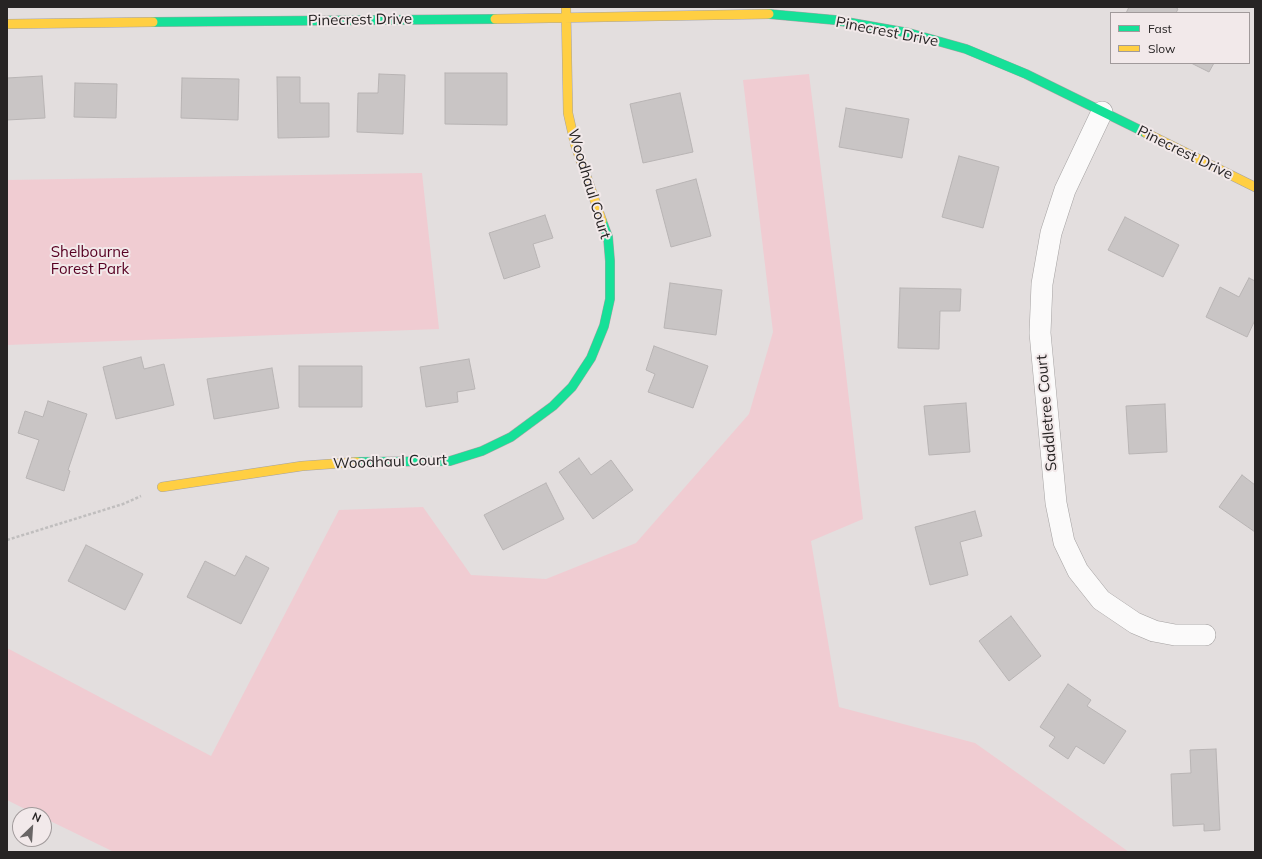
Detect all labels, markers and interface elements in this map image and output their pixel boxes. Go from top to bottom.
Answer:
street label: Pinecrest Drive [308,10,412,30]
legend [1110,12,1250,64]
street label: Pinecrest Drive [834,13,940,51]
text: Fast [1148,21,1172,36]
text: Slow [1148,41,1176,56]
street label: Pinecrest Drive [1134,122,1236,184]
street label: Woodhaul Court [564,127,614,241]
park label: Shelbourne Forest Park [51,243,129,278]
street label: Saddletree Court [1033,354,1061,472]
street label: Woodhaul Court [333,451,447,473]
north arrow [12,807,52,847]
text: N [30,809,43,825]

